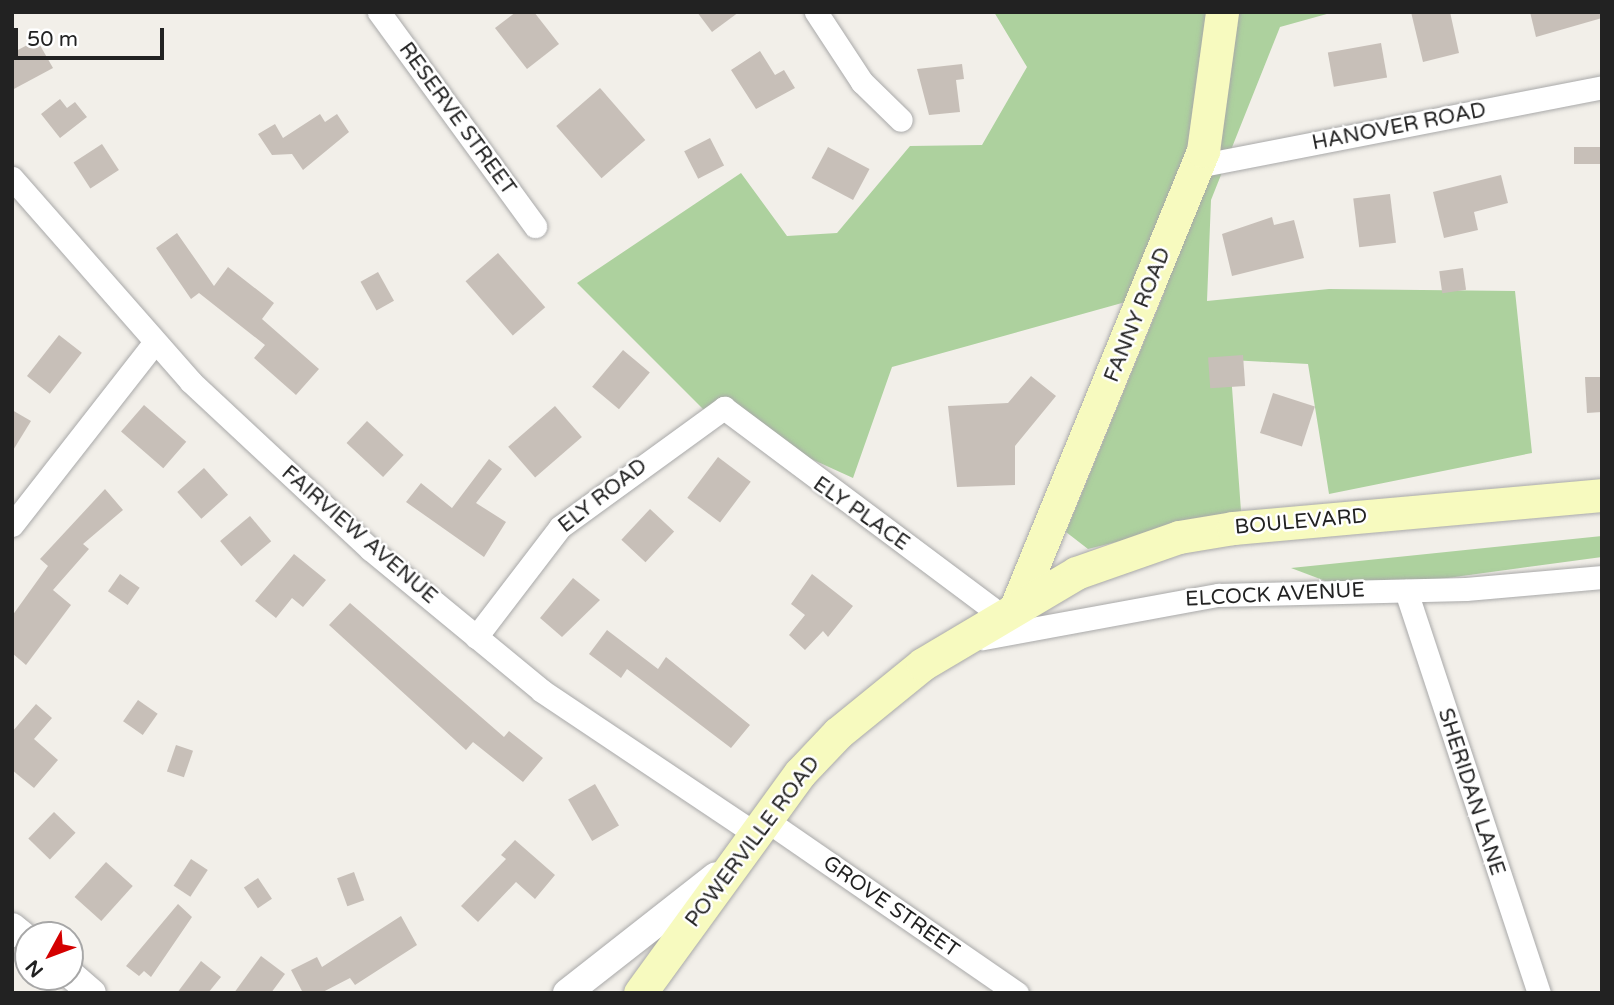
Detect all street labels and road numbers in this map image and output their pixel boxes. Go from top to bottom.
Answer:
street label: RESERVE STREET [393,38,521,200]
street label: HANOVER ROAD [1310,98,1488,156]
street label: FANNY ROAD [1100,244,1176,386]
street label: ELY ROAD [554,454,652,538]
street label: FAIRVIEW AVENUE [276,461,442,609]
street label: ELY PLACE [808,472,914,556]
street label: BOULEVARD [1234,504,1368,540]
street label: ELCOCK AVENUE [1185,578,1365,612]
street label: SHERIDAN LANE [1432,705,1510,879]
street label: POWERVILLE ROAD [681,752,825,932]
street label: GROVE STREET [818,851,964,963]

